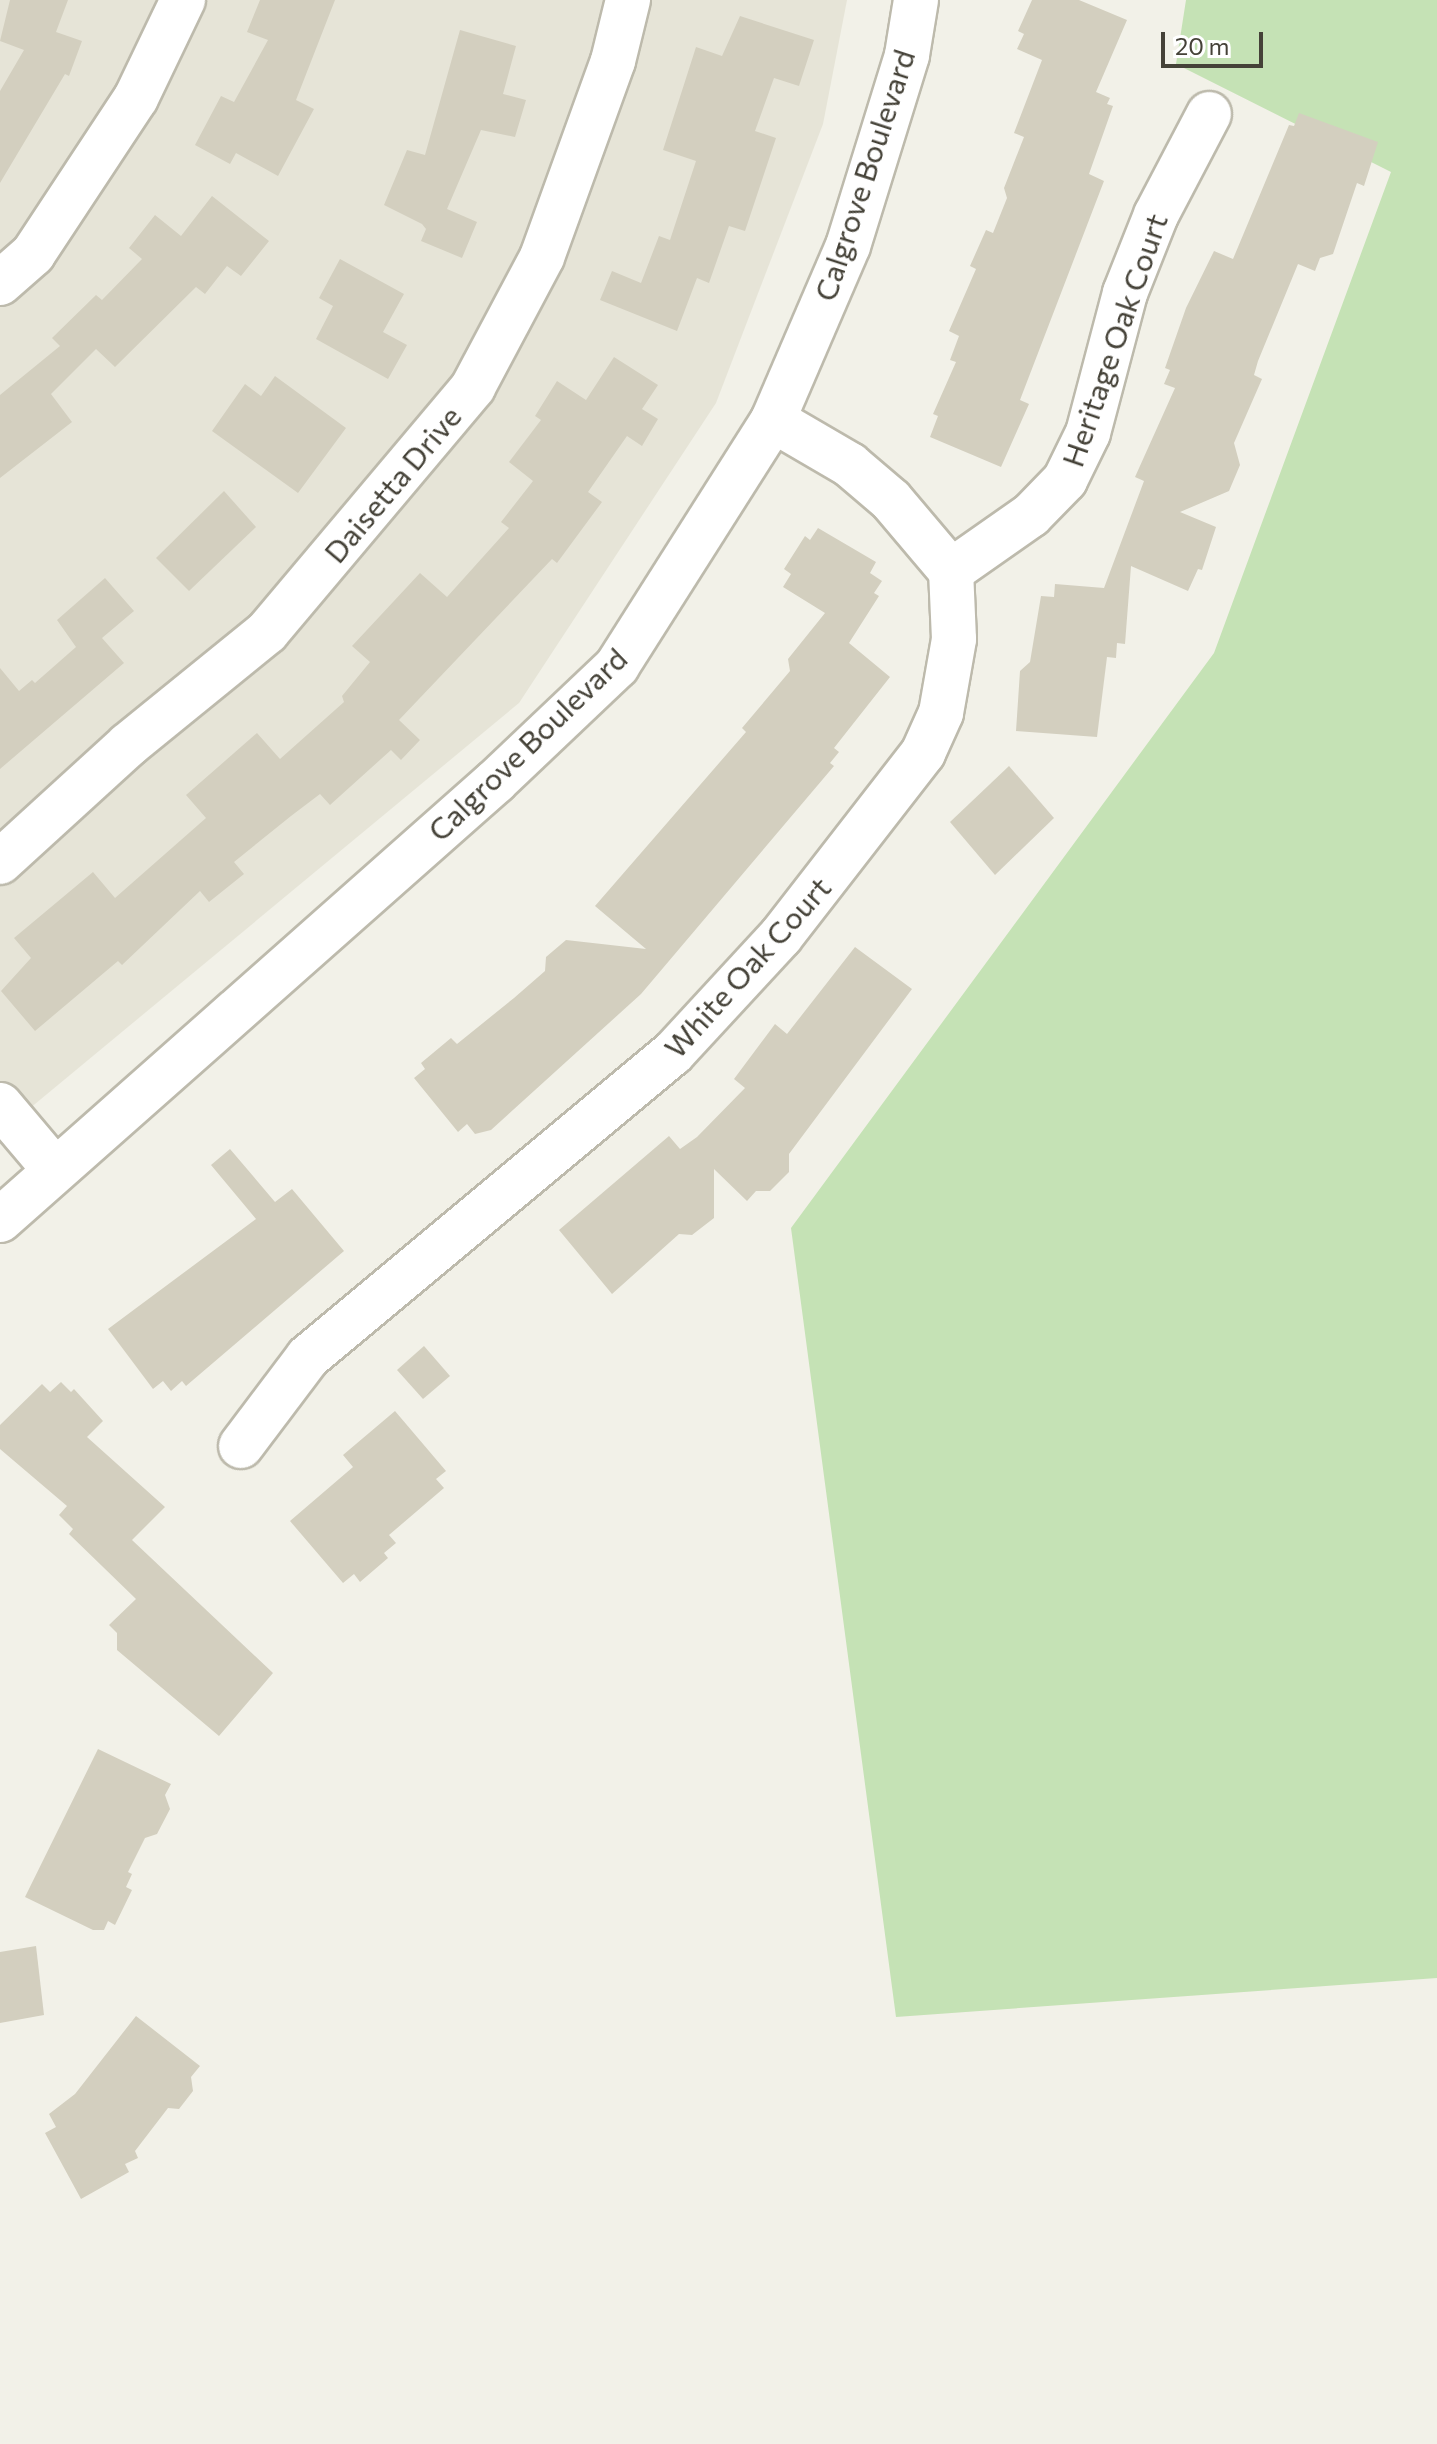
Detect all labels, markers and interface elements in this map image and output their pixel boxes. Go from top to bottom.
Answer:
scale bar [1165,16,1267,66]
text: 20 m [1175,31,1229,60]
street label: Calgrove Boulevard [806,45,922,305]
street label: Heritage Oak Court [1054,209,1174,471]
street label: Daisetta Drive [316,398,468,570]
street label: Calgrove Boulevard [420,640,634,848]
street label: White Oak Court [656,869,838,1065]

